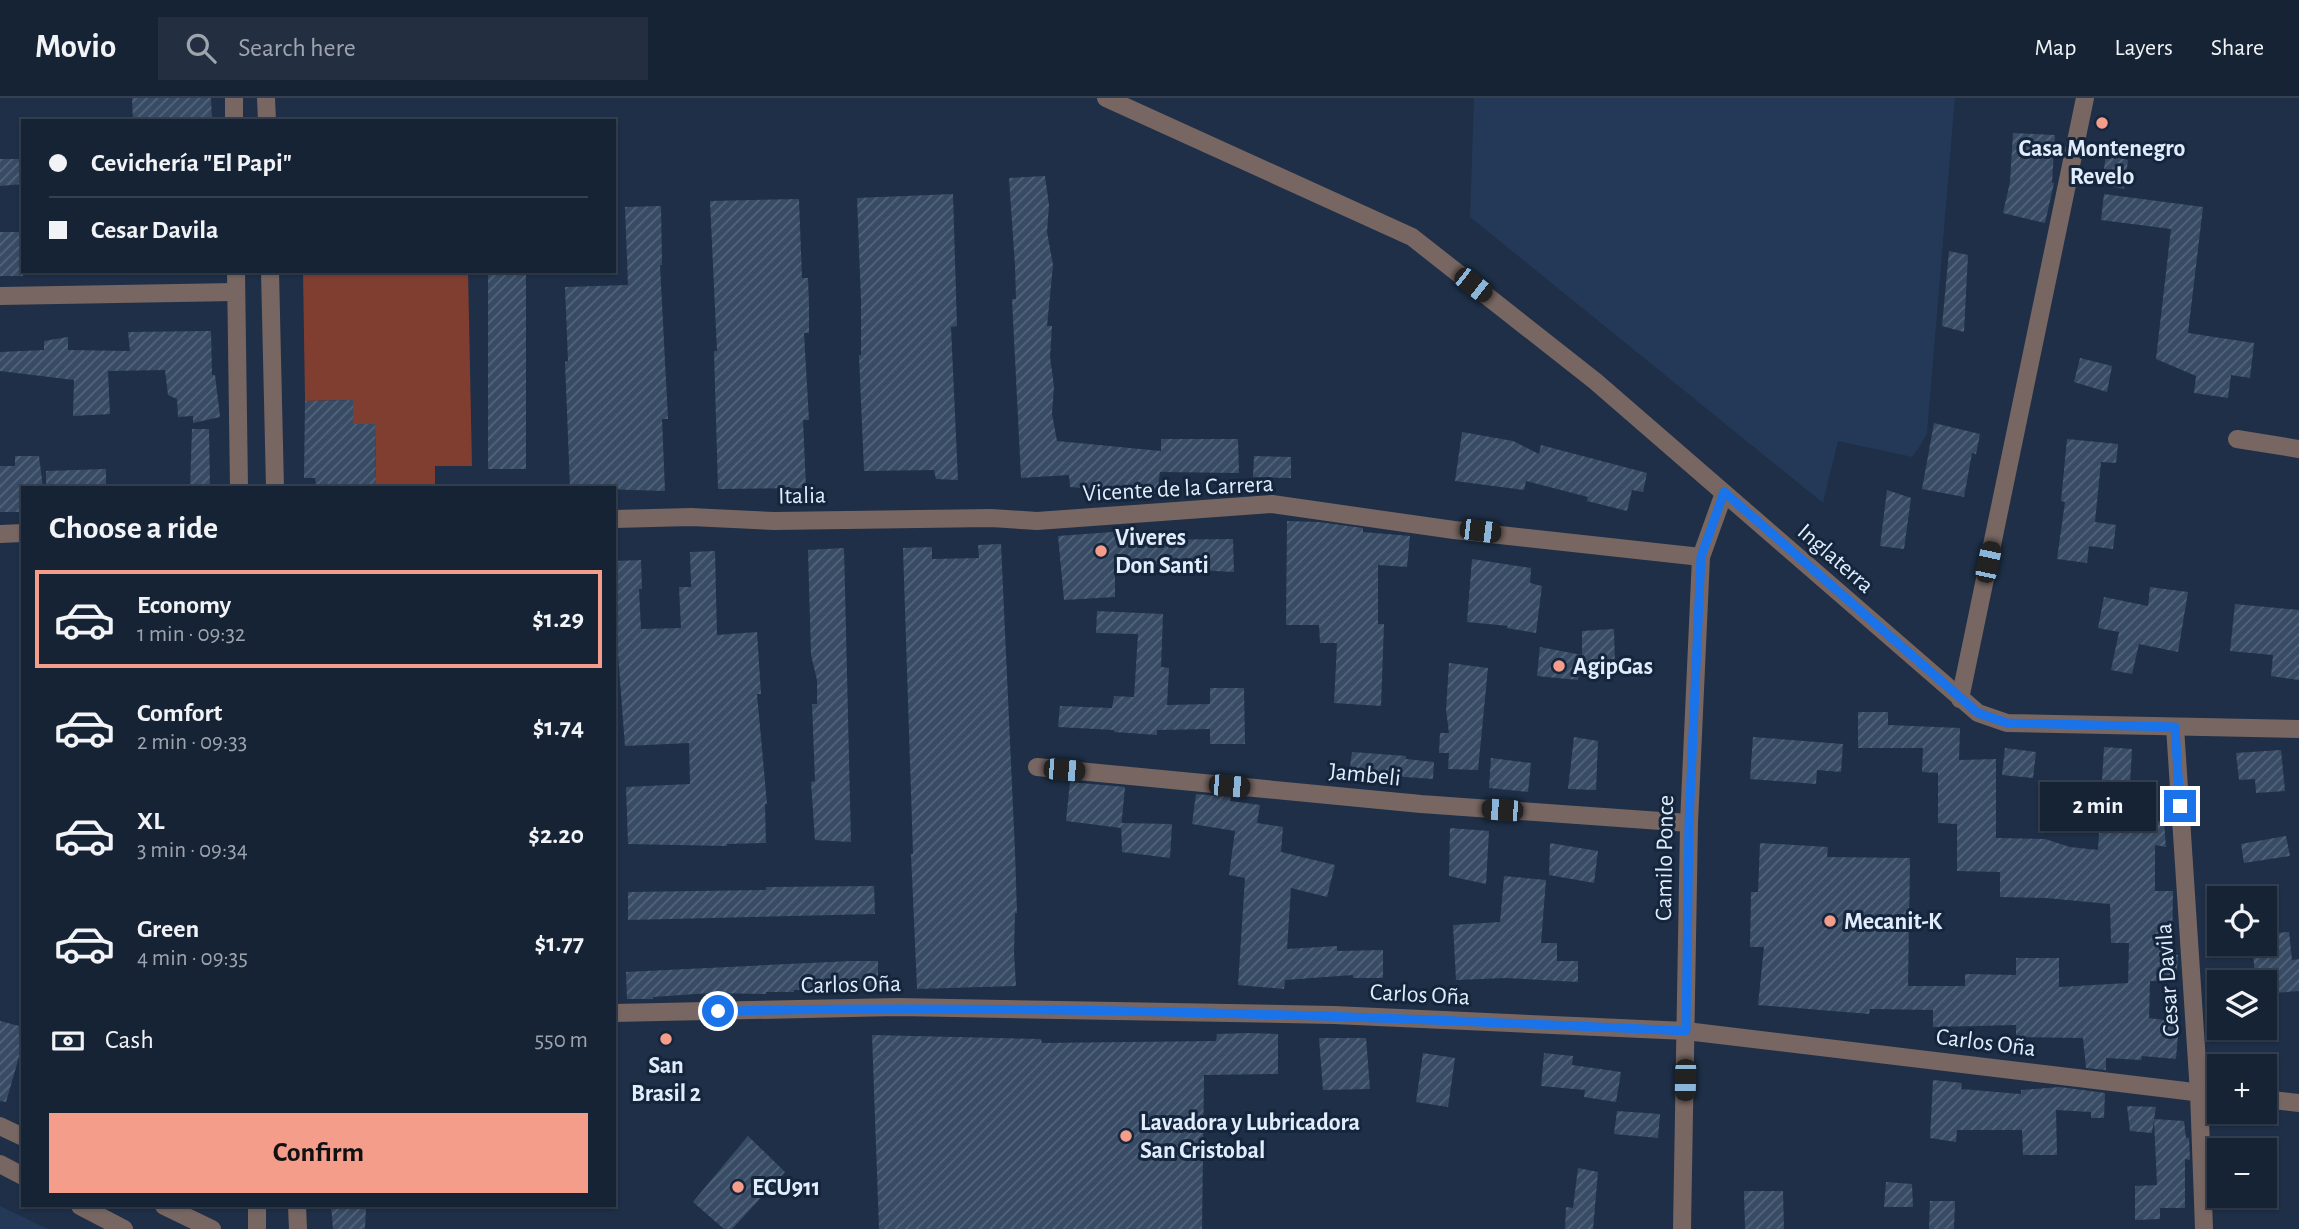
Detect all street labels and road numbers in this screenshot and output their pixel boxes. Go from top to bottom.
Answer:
street label: Vicente de la Carrera [1082,472,1274,506]
street label: Italia [778,484,826,508]
street label: Inglaterra [1793,520,1878,598]
street label: Jambeli [1328,759,1402,791]
street label: Camilo Ponce [1652,795,1678,921]
street label: Cesar Davila [2152,922,2184,1038]
street label: Carlos Oña [801,972,901,998]
street label: Carlos Oña [1369,980,1471,1010]
street label: Carlos Oña [1935,1025,2037,1061]

